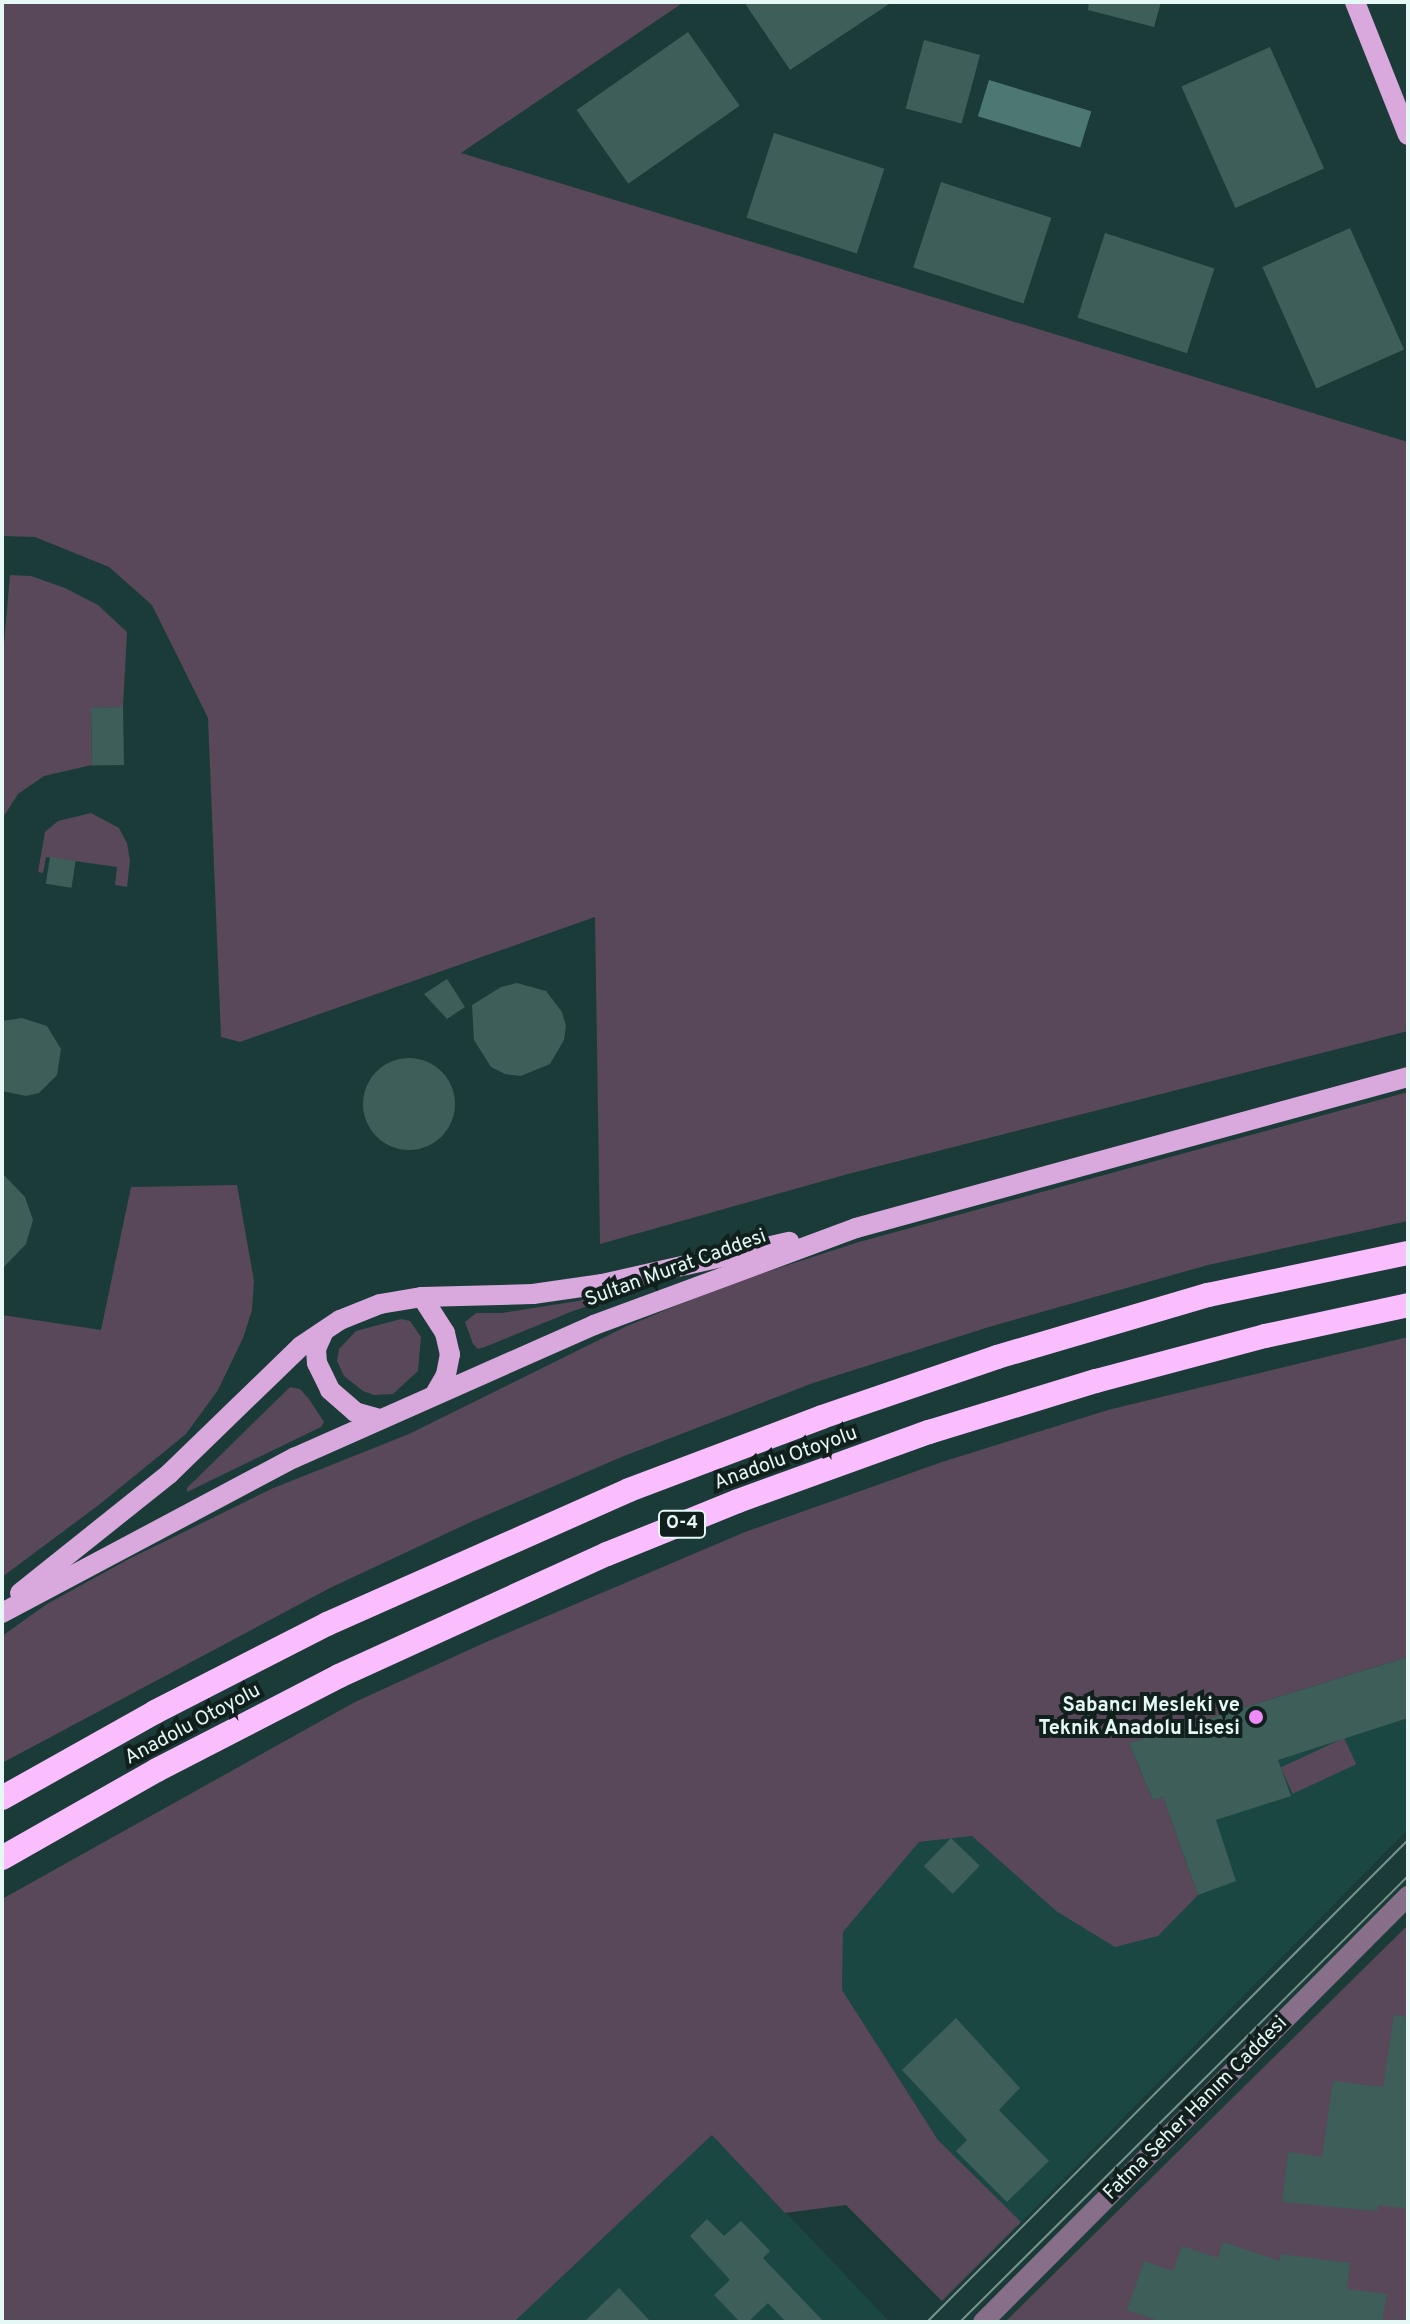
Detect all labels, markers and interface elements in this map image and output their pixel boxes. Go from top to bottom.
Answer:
street label: Sultan Murat Caddesi [582,1225,770,1313]
street label: Anadolu Otoyolu [711,1422,861,1496]
road number: O-4 [656,1510,708,1538]
street label: Anadolu Otoyolu [121,1679,265,1771]
place label: Sabancı Mesleki ve Teknik Anadolu Lisesi [1038,1694,1240,1741]
marker: Sabancı Mesleki ve Teknik Anadolu Lisesi [1247,1708,1265,1726]
street label: Fatma Seher Hanım Caddesi [1099,2012,1293,2206]

